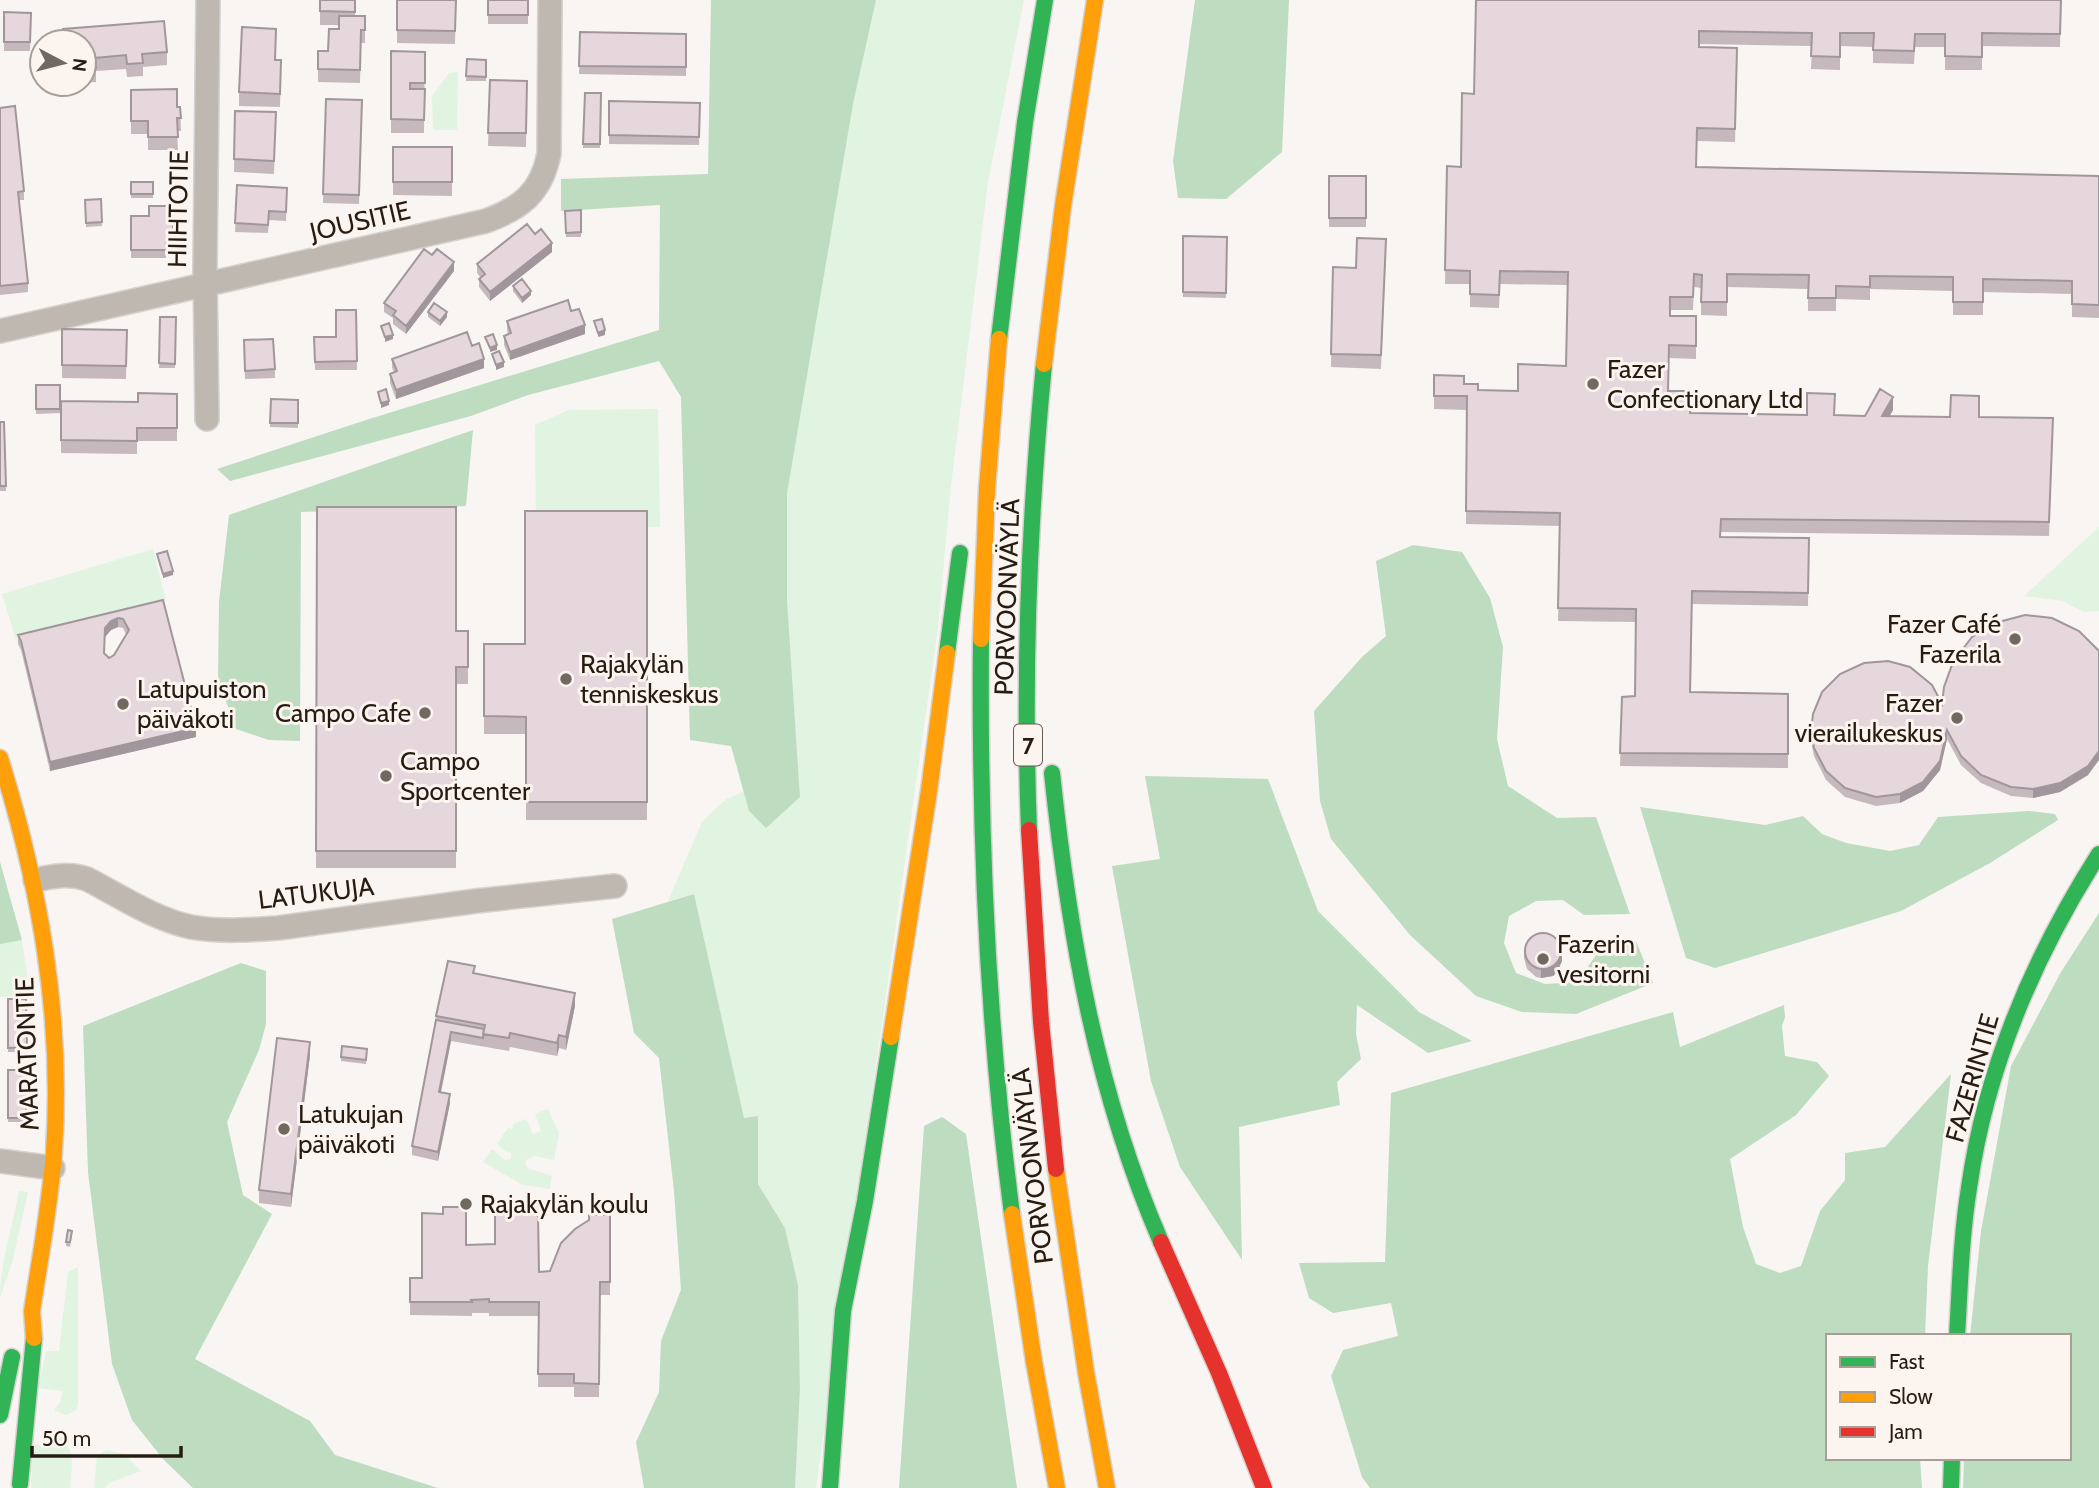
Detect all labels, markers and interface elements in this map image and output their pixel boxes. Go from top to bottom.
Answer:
north arrow [28,28,98,98]
text: N [67,57,92,73]
street label: HIIHTOTIE [161,150,195,268]
street label: JOUSITIE [306,194,413,248]
place label: Fazer Confectionary Ltd [1607,353,1803,415]
marker: Fazer Confectionary Ltd [1585,376,1601,392]
street label: PORVOONVÄYLÄ [988,498,1026,696]
place label: Fazer Café Fazerila [1887,608,2002,670]
marker: Fazer Café Fazerila [2007,631,2023,647]
place label: Rajakylän tenniskeskus [580,648,719,710]
marker: Rajakylän tenniskeskus [558,671,574,687]
place label: Latupuiston päiväkoti [137,673,267,735]
place label: Fazer vierailukeskus [1794,687,1944,749]
marker: Latupuiston päiväkoti [115,696,131,712]
place label: Campo Cafe [275,697,411,729]
marker: Campo Cafe [417,705,433,721]
marker: Fazer vierailukeskus [1949,710,1965,726]
road number: 7 [1014,724,1042,766]
place label: Campo Sportcenter [400,745,531,807]
marker: Campo Sportcenter [378,768,394,784]
street label: LATUKUJA [256,870,376,916]
place label: Fazerin vesitorni [1557,928,1650,990]
marker: Fazerin vesitorni [1535,951,1551,967]
street label: MARATONTIE [8,977,46,1131]
street label: FAZERINTIE [1938,1010,2006,1146]
street label: PORVOONVÄYLÄ [1004,1066,1060,1266]
place label: Latukujan päiväkoti [298,1098,403,1160]
marker: Latukujan päiväkoti [276,1121,292,1137]
place label: Rajakylän koulu [480,1188,649,1220]
marker: Rajakylän koulu [458,1196,474,1212]
legend [1826,1334,2071,1460]
text: Fast [1889,1349,1925,1374]
text: Slow [1889,1384,1933,1409]
scale bar [32,1414,180,1458]
text: Jam [1888,1419,1923,1444]
text: 50 m [42,1426,91,1451]

